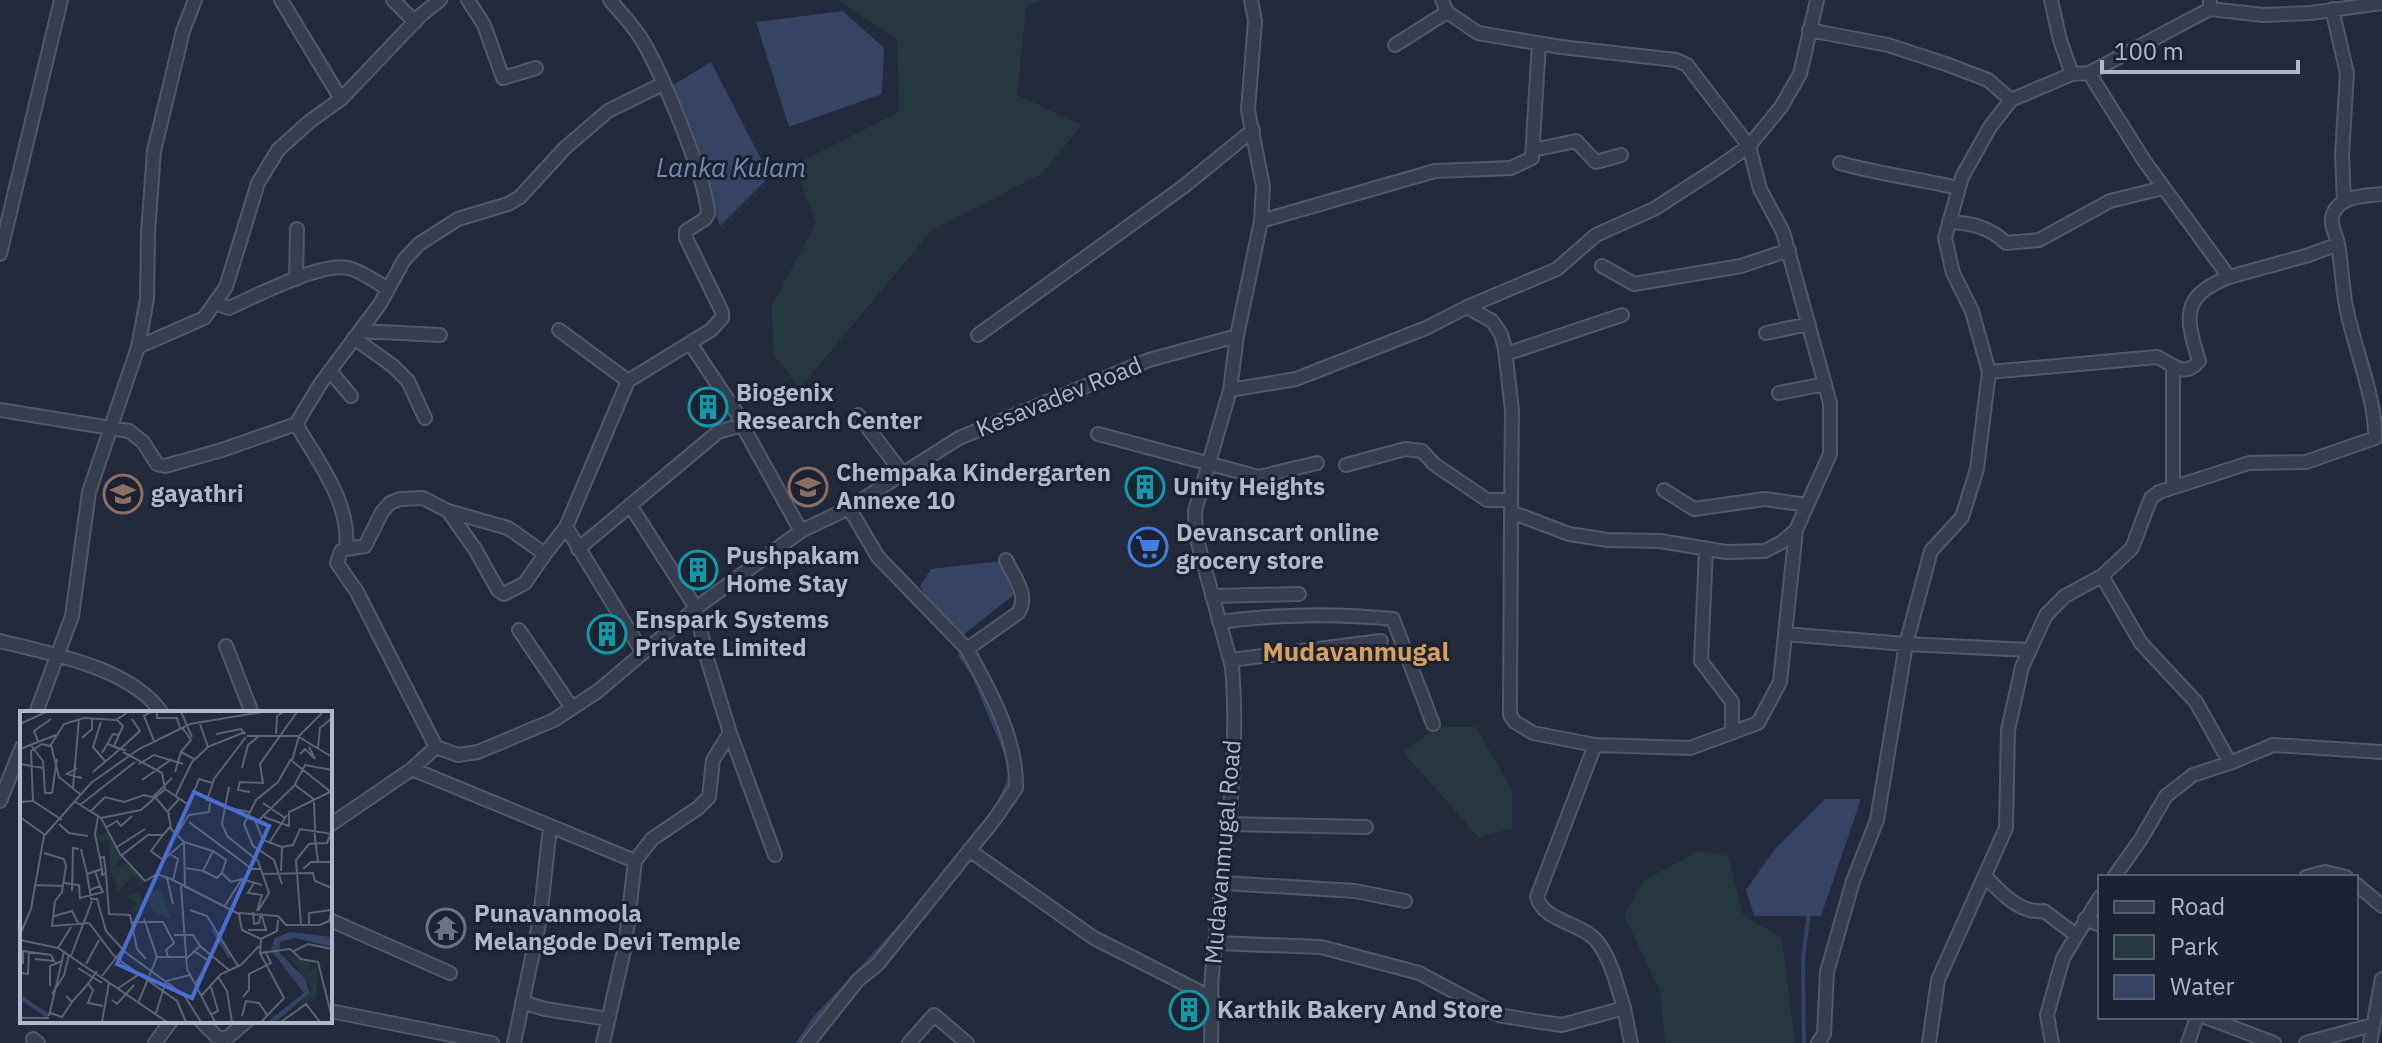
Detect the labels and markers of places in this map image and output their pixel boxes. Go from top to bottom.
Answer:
place label: Biogenix Research Center [736,376,922,436]
building icon: Biogenix Research Center [687,386,729,428]
place label: Chempaka Kindergarten Annexe 10 [836,456,1111,516]
school or university icon: Chempaka Kindergarten Annexe 10 [787,466,829,508]
building icon: Unity Heights [1124,466,1166,508]
place label: Unity Heights [1173,470,1325,502]
school or university icon: gayathri [102,473,144,515]
place label: gayathri [151,477,244,509]
place label: Devanscart online grocery store [1176,516,1379,576]
supermarket icon: Devanscart online grocery store [1127,526,1169,568]
place label: Pushpakam Home Stay [726,539,860,599]
building icon: Pushpakam Home Stay [677,549,719,591]
place label: Enspark Systems Private Limited [635,603,829,663]
building icon: Enspark Systems Private Limited [586,613,628,655]
place label: Punavanmoola Melangode Devi Temple [474,897,741,957]
temple icon: Punavanmoola Melangode Devi Temple [425,907,467,949]
building icon: Karthik Bakery And Store [1168,989,1210,1031]
place label: Karthik Bakery And Store [1217,993,1503,1025]

